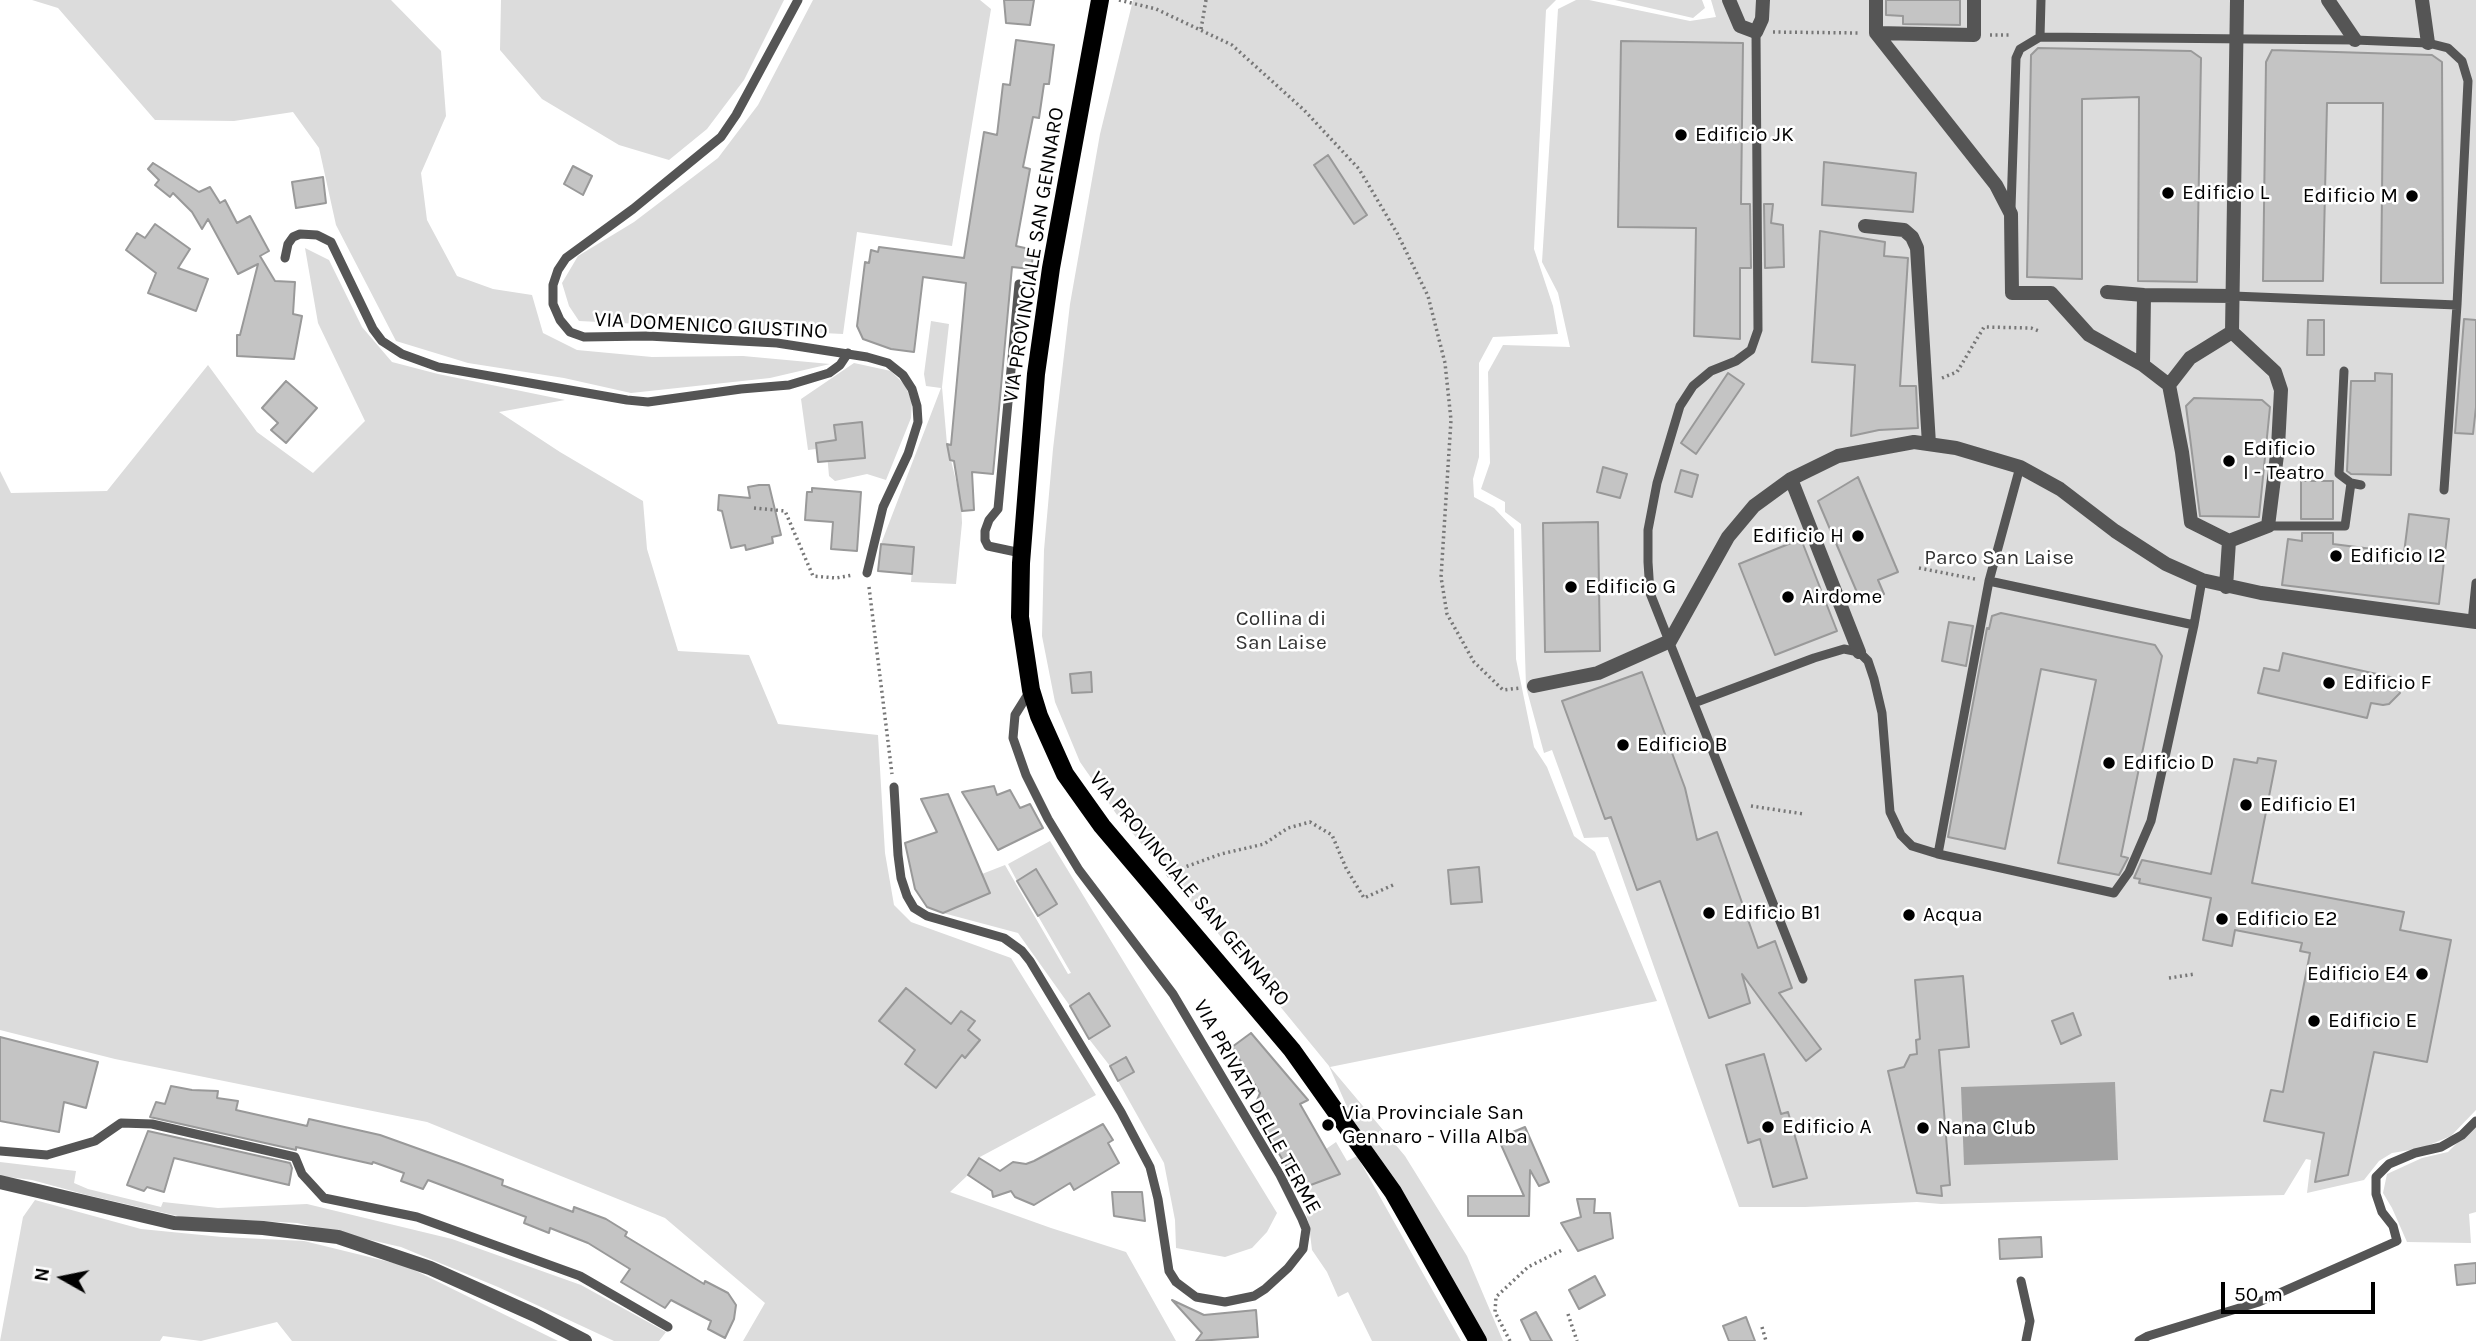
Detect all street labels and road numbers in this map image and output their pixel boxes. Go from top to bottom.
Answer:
street label: VIA PROVINCIALE SAN GENNARO [998,105,1070,405]
street label: VIA DOMENICO GIUSTINO [594,307,828,345]
street label: VIA PROVINCIALE SAN GENNARO [1083,766,1295,1012]
street label: VIA PRIVATA DELLE TERME [1188,995,1326,1219]

